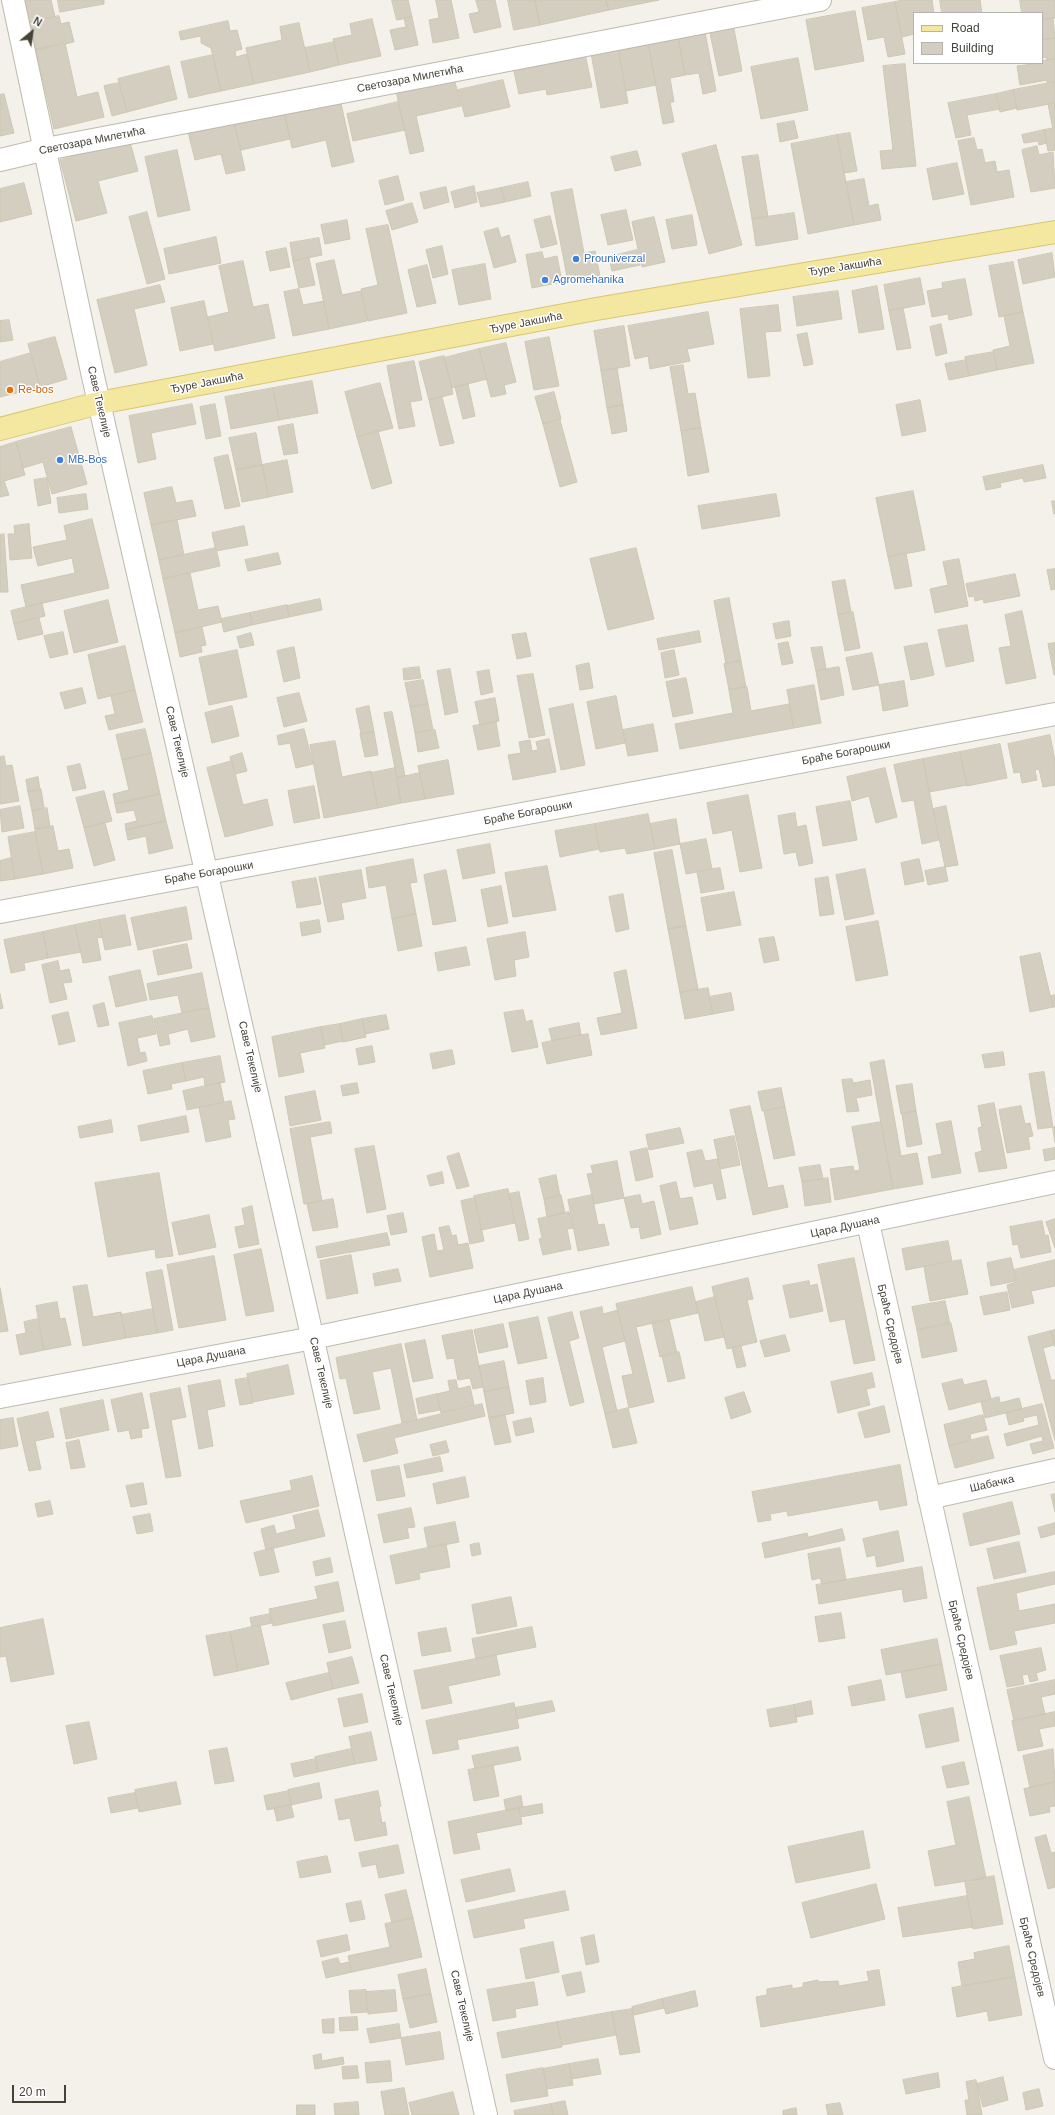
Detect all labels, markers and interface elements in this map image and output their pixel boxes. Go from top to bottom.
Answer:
north arrow [12,12,52,52]
legend [913,12,1043,64]
text: N [31,14,44,29]
text: Road [951,21,980,35]
text: Building [951,41,994,55]
street label: Светозара Милетића [356,62,464,96]
street label: Светозара Милетића [38,124,146,158]
place label: Prouniverzal [584,252,645,266]
marker: Prouniverzal [571,254,581,264]
street label: Ђуре Јакшића [808,255,882,279]
place label: Agromehanika [553,273,624,287]
marker: Agromehanika [540,275,550,285]
street label: Ђуре Јакшића [489,309,563,337]
street label: Саве Текелије [84,365,114,439]
street label: Ђуре Јакшића [170,369,244,397]
place label: Re-bos [18,383,53,397]
marker: Re-bos [5,385,15,395]
place label: MB-Bos [68,453,107,467]
marker: MB-Bos [55,455,65,465]
street label: Саве Текелије [162,705,192,779]
street label: Браће Богарошки [801,738,891,768]
street label: Браће Богарошки [483,798,573,828]
street label: Браће Богарошки [164,859,254,887]
street label: Саве Текелије [235,1020,265,1094]
street label: Цара Душана [809,1213,881,1241]
street label: Цара Душана [492,1279,564,1307]
street label: Браће Средојев [874,1283,906,1365]
street label: Саве Текелије [306,1336,336,1410]
street label: Цара Душана [175,1344,247,1370]
street label: Шабачка [969,1473,1015,1495]
street label: Браће Средојев [945,1599,977,1681]
street label: Саве Текелије [376,1653,406,1727]
street label: Браће Средојев [1016,1916,1048,1998]
street label: Саве Текелије [447,1969,477,2043]
scale bar [14,2077,68,2103]
text: 20 m [19,2085,46,2099]

